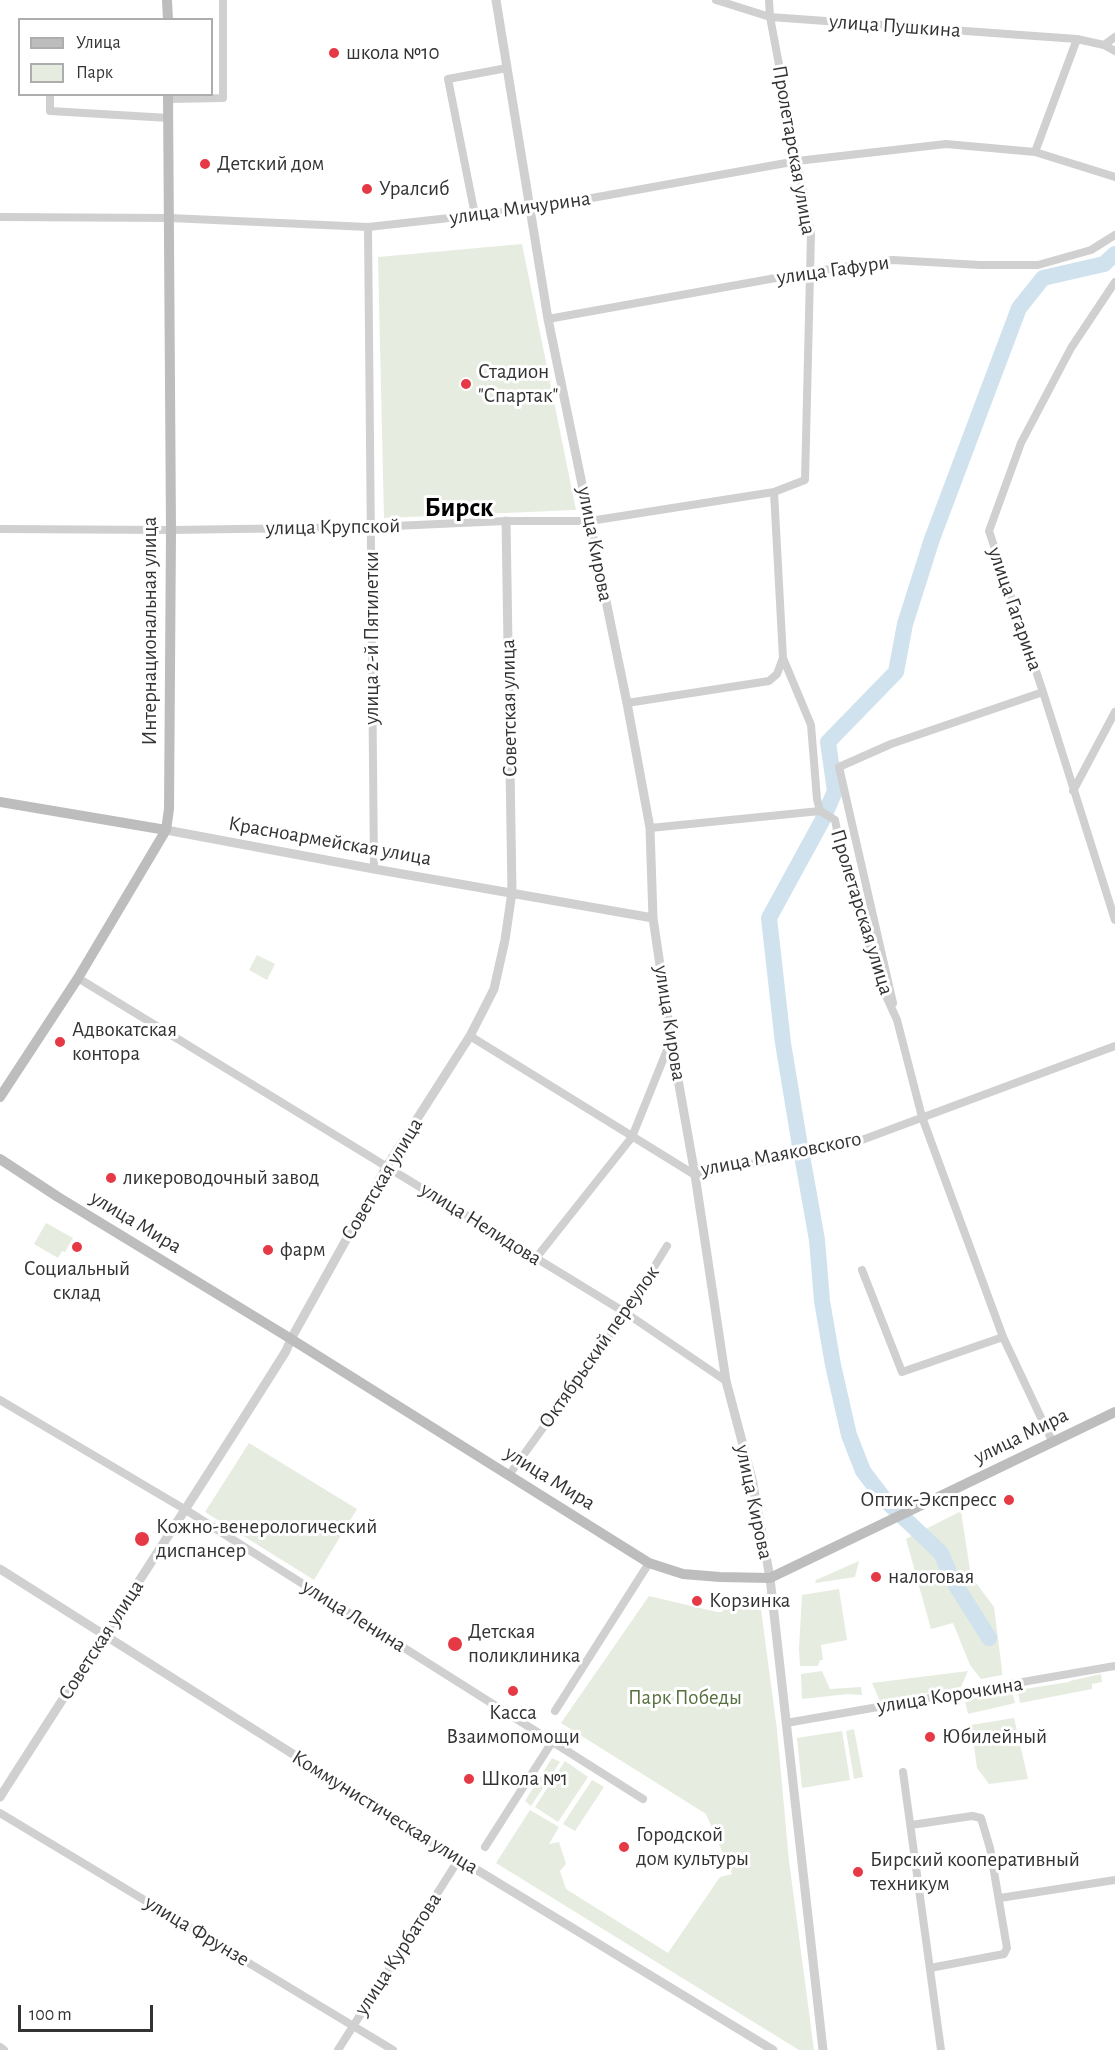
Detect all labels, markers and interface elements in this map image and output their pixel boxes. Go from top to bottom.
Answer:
street label: улица Пушкина [828,9,962,43]
legend [18,18,213,96]
text: Улица [76,34,121,52]
place label: школа №10 [346,40,439,66]
marker: школа №10 [327,46,341,60]
street label: Пролетарская улица [767,63,821,237]
text: Парк [76,64,113,82]
place label: Детский дом [217,151,325,177]
marker: Детский дом [198,157,212,171]
place label: Уралсиб [379,176,449,202]
marker: Уралсиб [360,182,374,196]
street label: улица Мичурина [448,186,592,230]
street label: улица Гафури [775,250,891,290]
place label: Стадион "Спартак" [478,359,558,409]
marker: Стадион "Спартак" [459,377,473,391]
street label: улица Кирова [572,484,618,604]
district label: Бирск [425,492,493,524]
street label: улица Крупской [266,513,400,541]
street label: Интернациональная улица [137,517,163,745]
street label: улица Гагарина [982,544,1048,674]
street label: улица 2-й Пятилетки [359,551,385,725]
street label: Советская улица [495,639,523,777]
street label: Красноармейская улица [227,811,433,871]
street label: Пролетарская улица [825,826,899,998]
street label: улица Кирова [648,963,692,1083]
place label: Адвокатская контора [72,1017,177,1067]
marker: Адвокатская контора [53,1035,67,1049]
street label: Советская улица [336,1113,428,1245]
street label: улица Маяковского [699,1126,863,1182]
place label: ликероводочный завод [123,1165,319,1191]
marker: ликероводочный завод [104,1171,118,1185]
street label: улица Нелидова [416,1177,546,1271]
street label: улица Мира [86,1185,186,1259]
place label: фарм [280,1237,326,1263]
marker: Социальный склад [70,1240,84,1254]
marker: фарм [261,1243,275,1257]
place label: Социальный склад [24,1256,130,1306]
street label: Октябрьский переулок [533,1261,665,1433]
street label: улица Мира [970,1402,1072,1470]
street label: улица Мира [500,1440,600,1516]
street label: улица Кирова [730,1442,778,1562]
place label: Оптик-Экспресс [860,1487,997,1513]
marker: Оптик-Экспресс [1002,1493,1016,1507]
place label: Кожно-венерологический диспансер [156,1514,377,1564]
marker: Кожно-венерологический диспансер [133,1530,151,1548]
place label: налоговая [888,1564,974,1590]
marker: налоговая [869,1570,883,1584]
street label: улица Ленина [297,1574,411,1658]
street label: Советская улица [53,1575,149,1705]
place label: Корзинка [709,1588,790,1614]
marker: Корзинка [690,1594,704,1608]
place label: Детская поликлиника [468,1619,580,1669]
marker: Детская поликлиника [446,1635,464,1653]
street label: улица Корочкина [875,1671,1025,1719]
marker: Касса Взаимопомощи [506,1684,520,1698]
park label: Парк Победы [628,1685,742,1711]
place label: Касса Взаимопомощи [446,1700,580,1750]
place label: Юбилейный [942,1724,1047,1750]
marker: Юбилейный [923,1730,937,1744]
street label: Коммунистическая улица [287,1744,483,1880]
place label: Школа №1 [481,1766,568,1792]
marker: Школа №1 [462,1772,476,1786]
place label: Городской дом культуры [636,1822,749,1872]
marker: Городской дом культуры [617,1840,631,1854]
place label: Бирский кооперативный техникум [870,1847,1080,1897]
marker: Бирский кооперативный техникум [851,1865,865,1879]
street label: улица Курбатова [349,1888,447,2020]
street label: улица Фрунзе [140,1890,254,1972]
scale bar [21,1993,156,2031]
text: 100 m [29,2006,72,2024]

